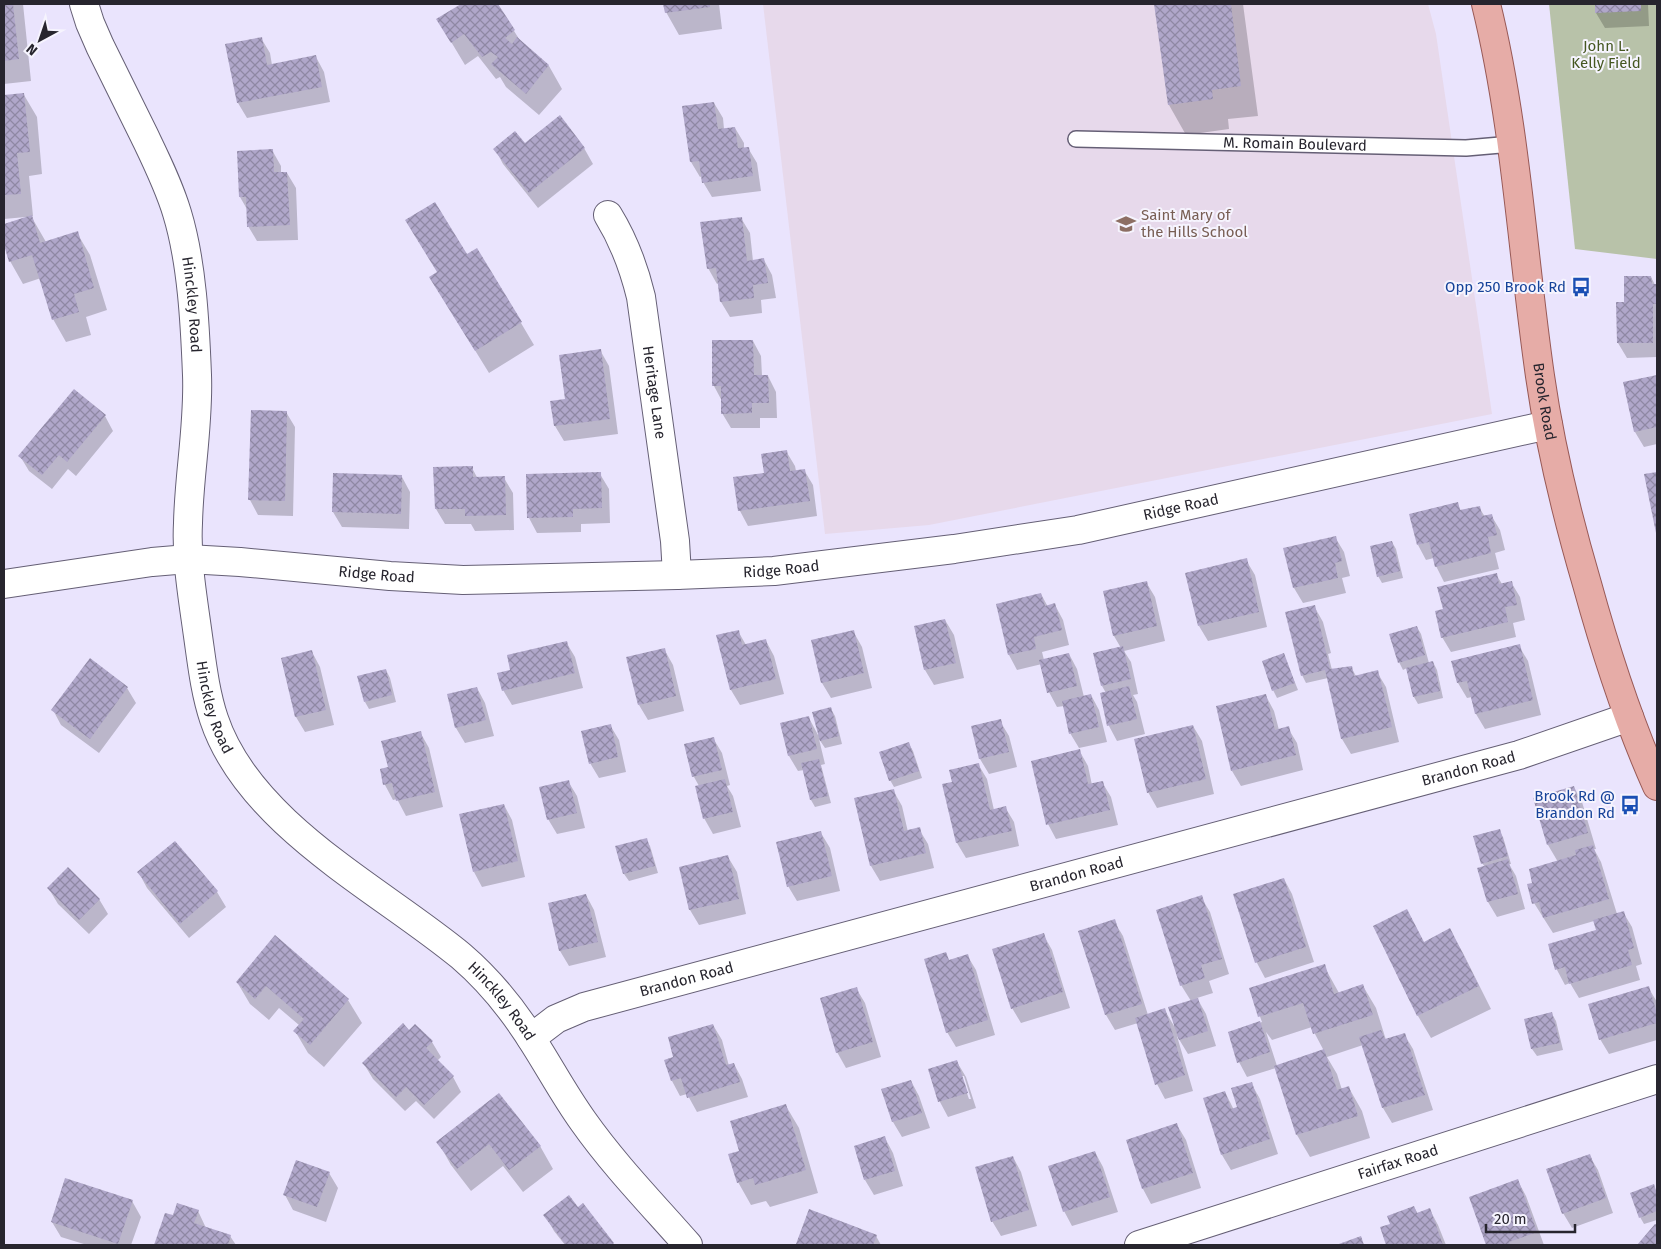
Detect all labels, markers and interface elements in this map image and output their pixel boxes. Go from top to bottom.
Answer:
north arrow [15,15,65,65]
park label: John L. Kelly Field [1571,37,1641,72]
text: N [23,40,41,59]
street label: M. Romain Boulevard [1223,133,1367,155]
place label: Saint Mary of the Hills School [1141,206,1248,241]
school or university icon: Saint Mary of the Hills School [1115,213,1137,235]
street label: Hinckley Road [178,255,205,353]
bus stop icon: Opp 250 Brook Rd [1570,276,1592,298]
place label: Opp 250 Brook Rd [1445,278,1566,296]
street label: Heritage Lane [639,345,670,440]
street label: Brook Road [1529,362,1560,442]
street label: Ridge Road [1142,490,1220,524]
street label: Ridge Road [743,557,820,581]
street label: Ridge Road [338,562,415,586]
street label: Hinckley Road [193,659,237,757]
street label: Brandon Road [1420,747,1518,790]
place label: Brook Rd @ Brandon Rd [1534,787,1615,822]
bus stop icon: Brook Rd @ Brandon Rd [1619,794,1641,816]
street label: Brandon Road [1028,853,1126,895]
street label: Hinckley Road [464,958,539,1044]
street label: Brandon Road [638,958,735,1001]
street label: Fairfax Road [1356,1141,1441,1183]
scale bar [1486,1202,1575,1234]
text: 20 m [1494,1210,1527,1228]

